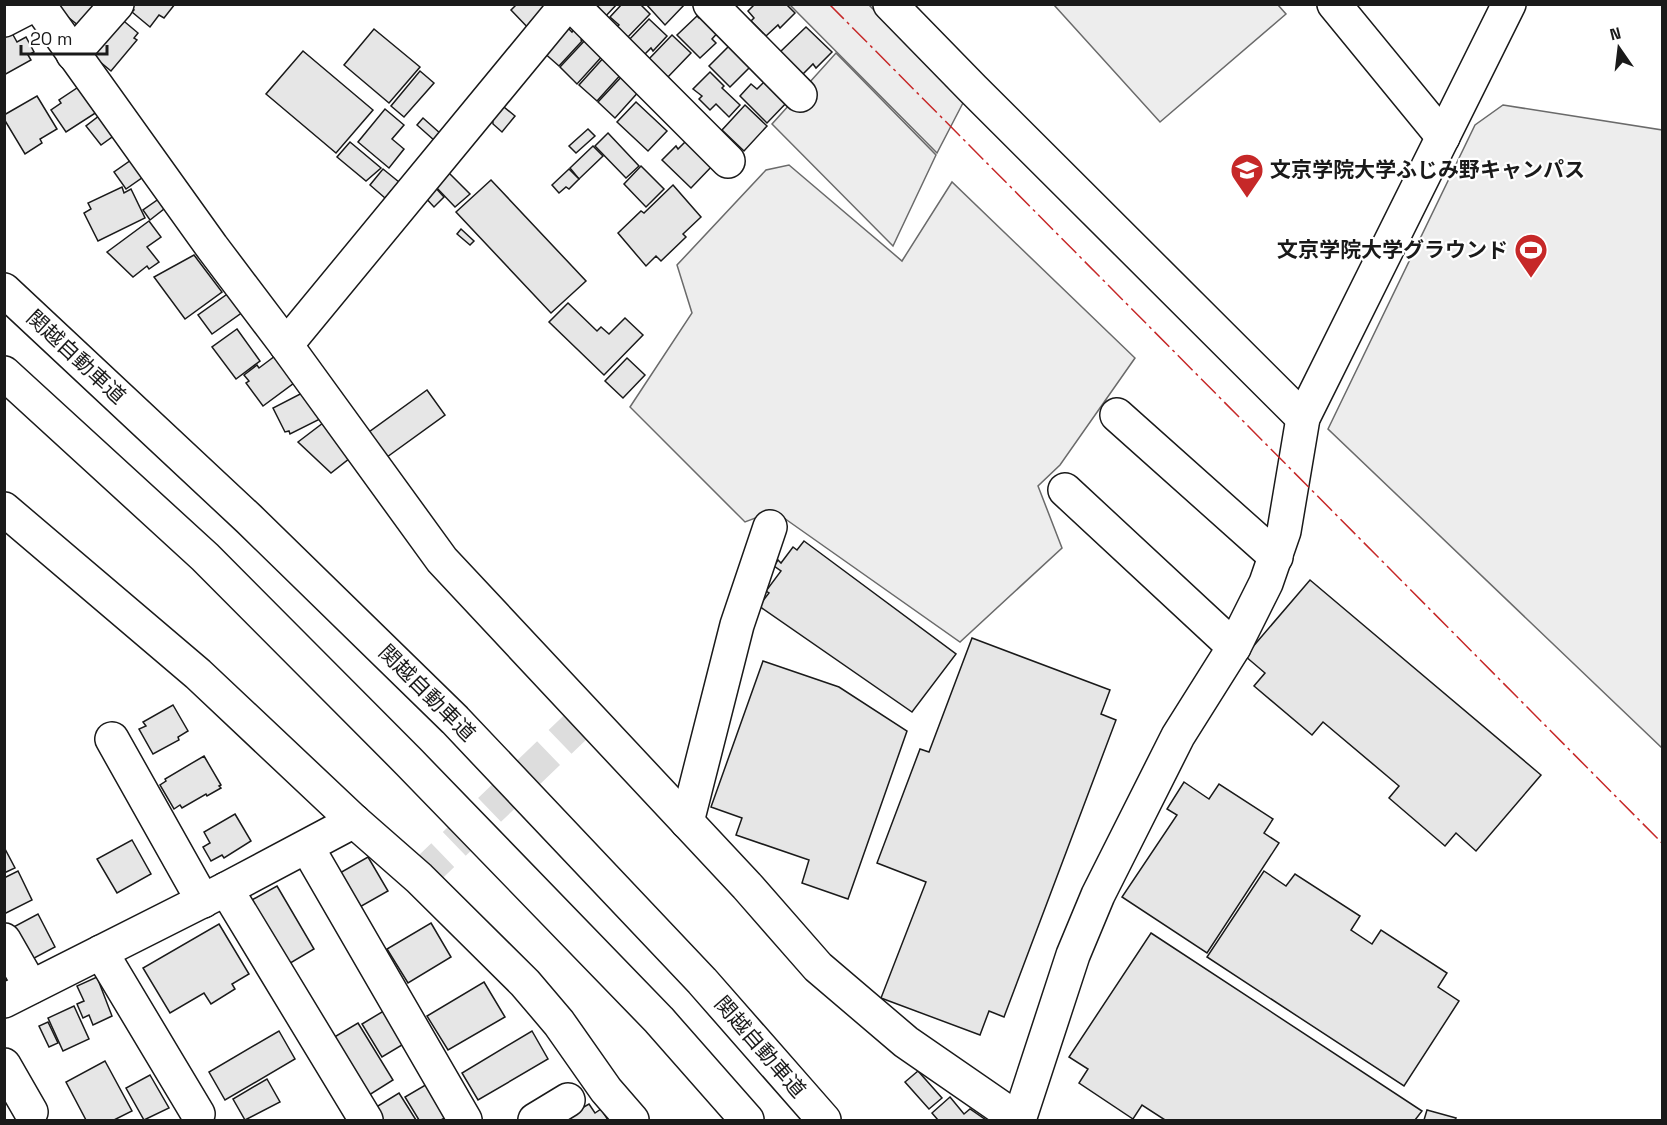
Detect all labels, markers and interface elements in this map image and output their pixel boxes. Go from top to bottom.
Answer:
scale bar [21,18,106,56]
north arrow [1589,18,1649,78]
text: N [1608,22,1623,45]
text: 20 m [30,27,73,50]
school or university icon: 文京学院大学ふじみ野キャンパス [1229,152,1265,199]
place label: 文京学院大学ふじみ野キャンパス [1270,156,1585,183]
sports icon: 文京学院大学グラウンド [1513,232,1549,279]
place label: 文京学院大学グラウンド [1277,236,1508,263]
street label: 関越自動車道 [21,304,132,409]
street label: 関越自動車道 [373,639,481,747]
street label: 関越自動車道 [709,990,812,1103]

